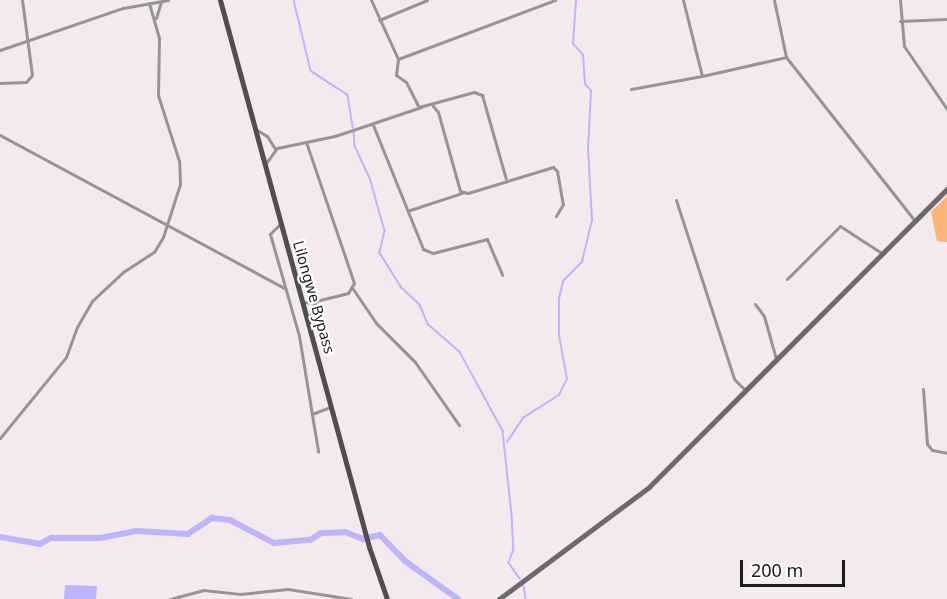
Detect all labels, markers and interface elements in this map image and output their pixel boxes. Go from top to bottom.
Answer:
street label: Lilongwe Bypass [289,238,339,356]
scale bar [743,548,848,586]
text: 200 m [751,558,803,582]

